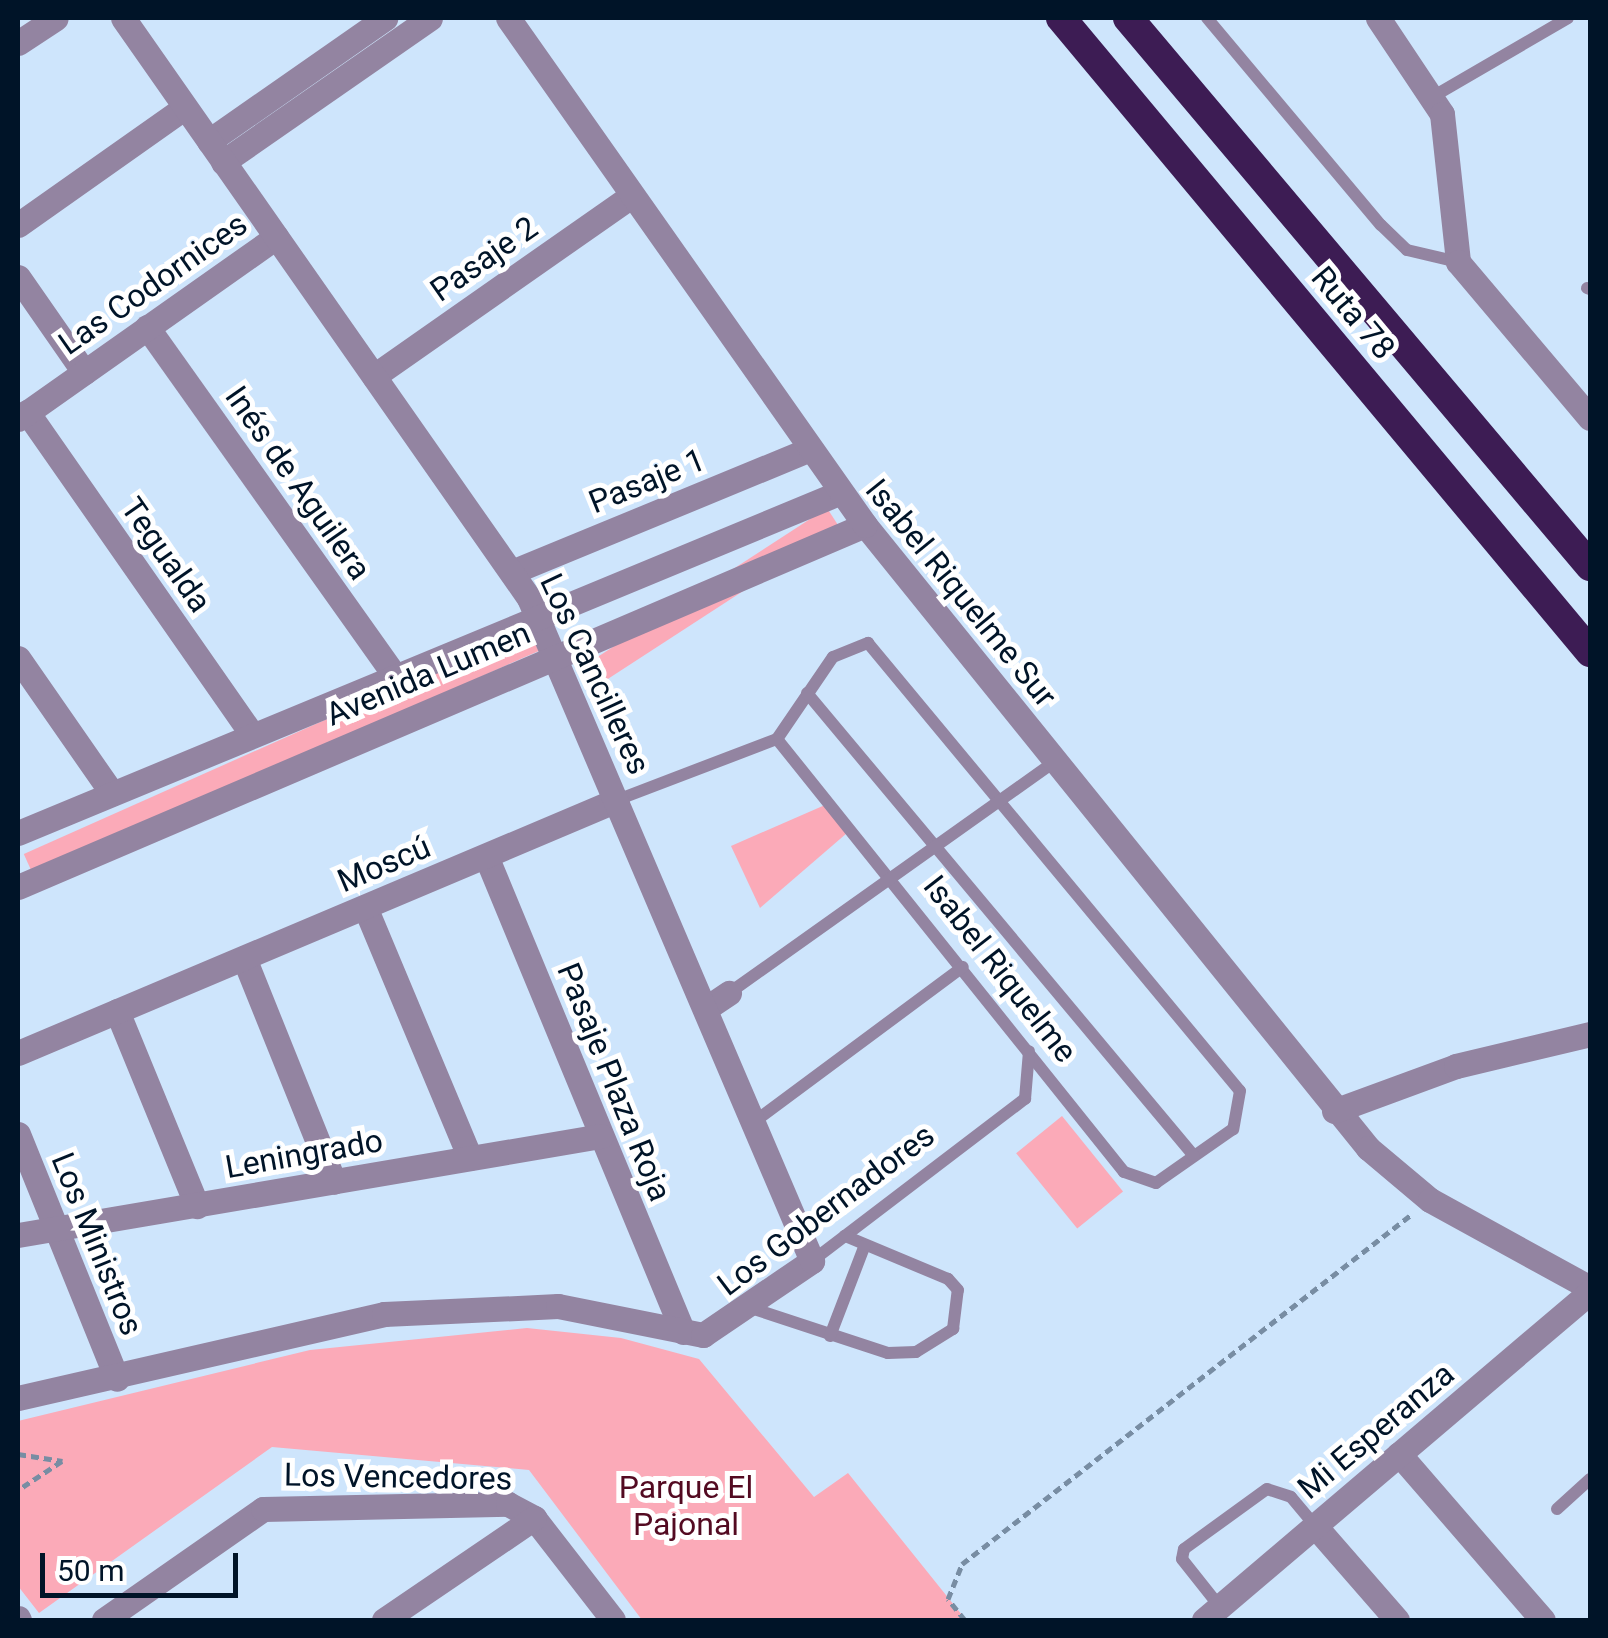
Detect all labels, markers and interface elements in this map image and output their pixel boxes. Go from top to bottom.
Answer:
street label: Las Codornices [51,205,255,363]
street label: Pasaje 2 [423,208,545,310]
street label: Ruta 78 [1303,259,1403,367]
street label: Inés de Aguilera [217,379,379,587]
street label: Pasaje 1 [583,440,711,522]
street label: Isabel Riquelme Sur [857,471,1065,715]
street label: Tegualda [113,490,219,620]
street label: Los Cancilleres [532,568,658,780]
street label: Avenida Lumen [320,614,536,734]
street label: Moscú [332,827,436,901]
street label: Isabel Riquelme [915,868,1085,1070]
street label: Pasaje Plaza Roja [549,957,679,1207]
street label: Los Gobernadores [710,1116,942,1304]
street label: Leningrado [222,1121,386,1187]
street label: Los Ministros [43,1147,151,1341]
street label: Mi Esperanza [1290,1355,1462,1507]
street label: Los Vencedores [284,1456,512,1498]
park label: Parque El Pajonal [619,1469,753,1544]
scale bar [45,1533,242,1595]
text: 50 m [57,1553,124,1588]

